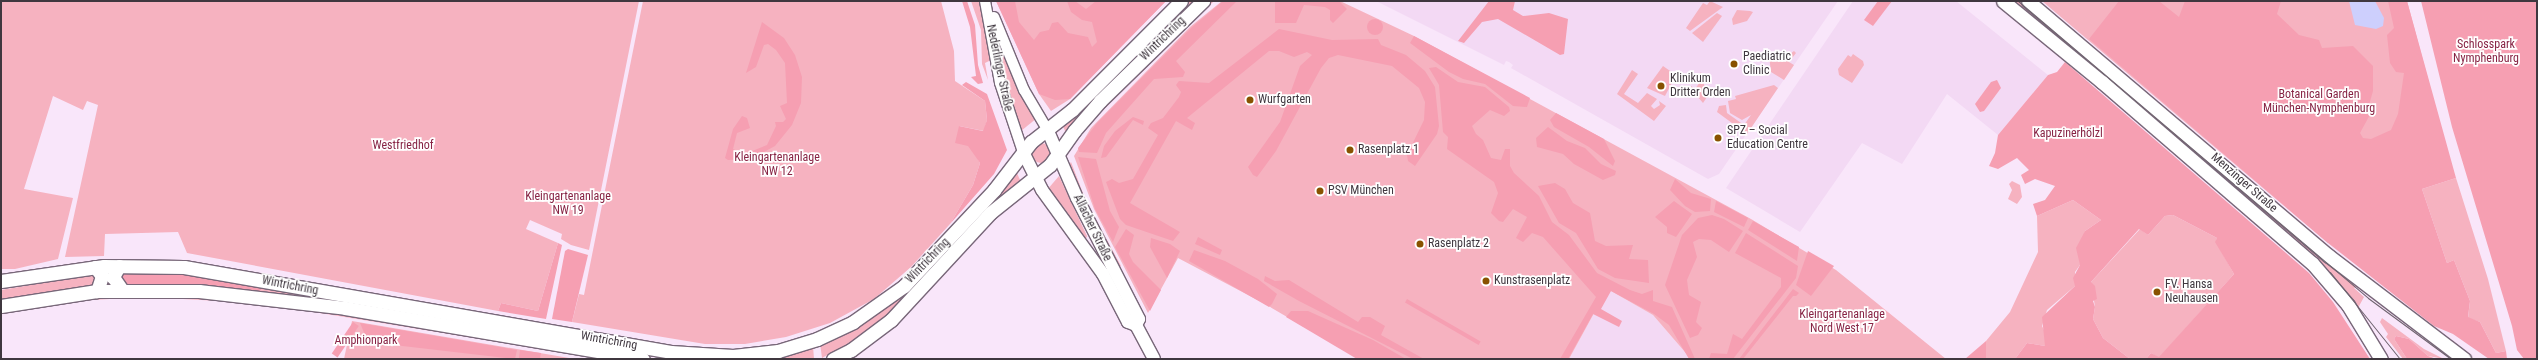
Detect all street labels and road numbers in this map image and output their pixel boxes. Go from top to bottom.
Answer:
street label: Wintrichring [1137,14,1189,64]
street label: Nederlinger Straße [983,23,1015,113]
street label: Menzinger Straße [2208,150,2280,216]
street label: Allacher Straße [1070,192,1114,264]
street label: Wintrichring [903,235,953,287]
street label: Wintrichring [261,273,319,299]
street label: Wintrichring [580,329,638,353]

